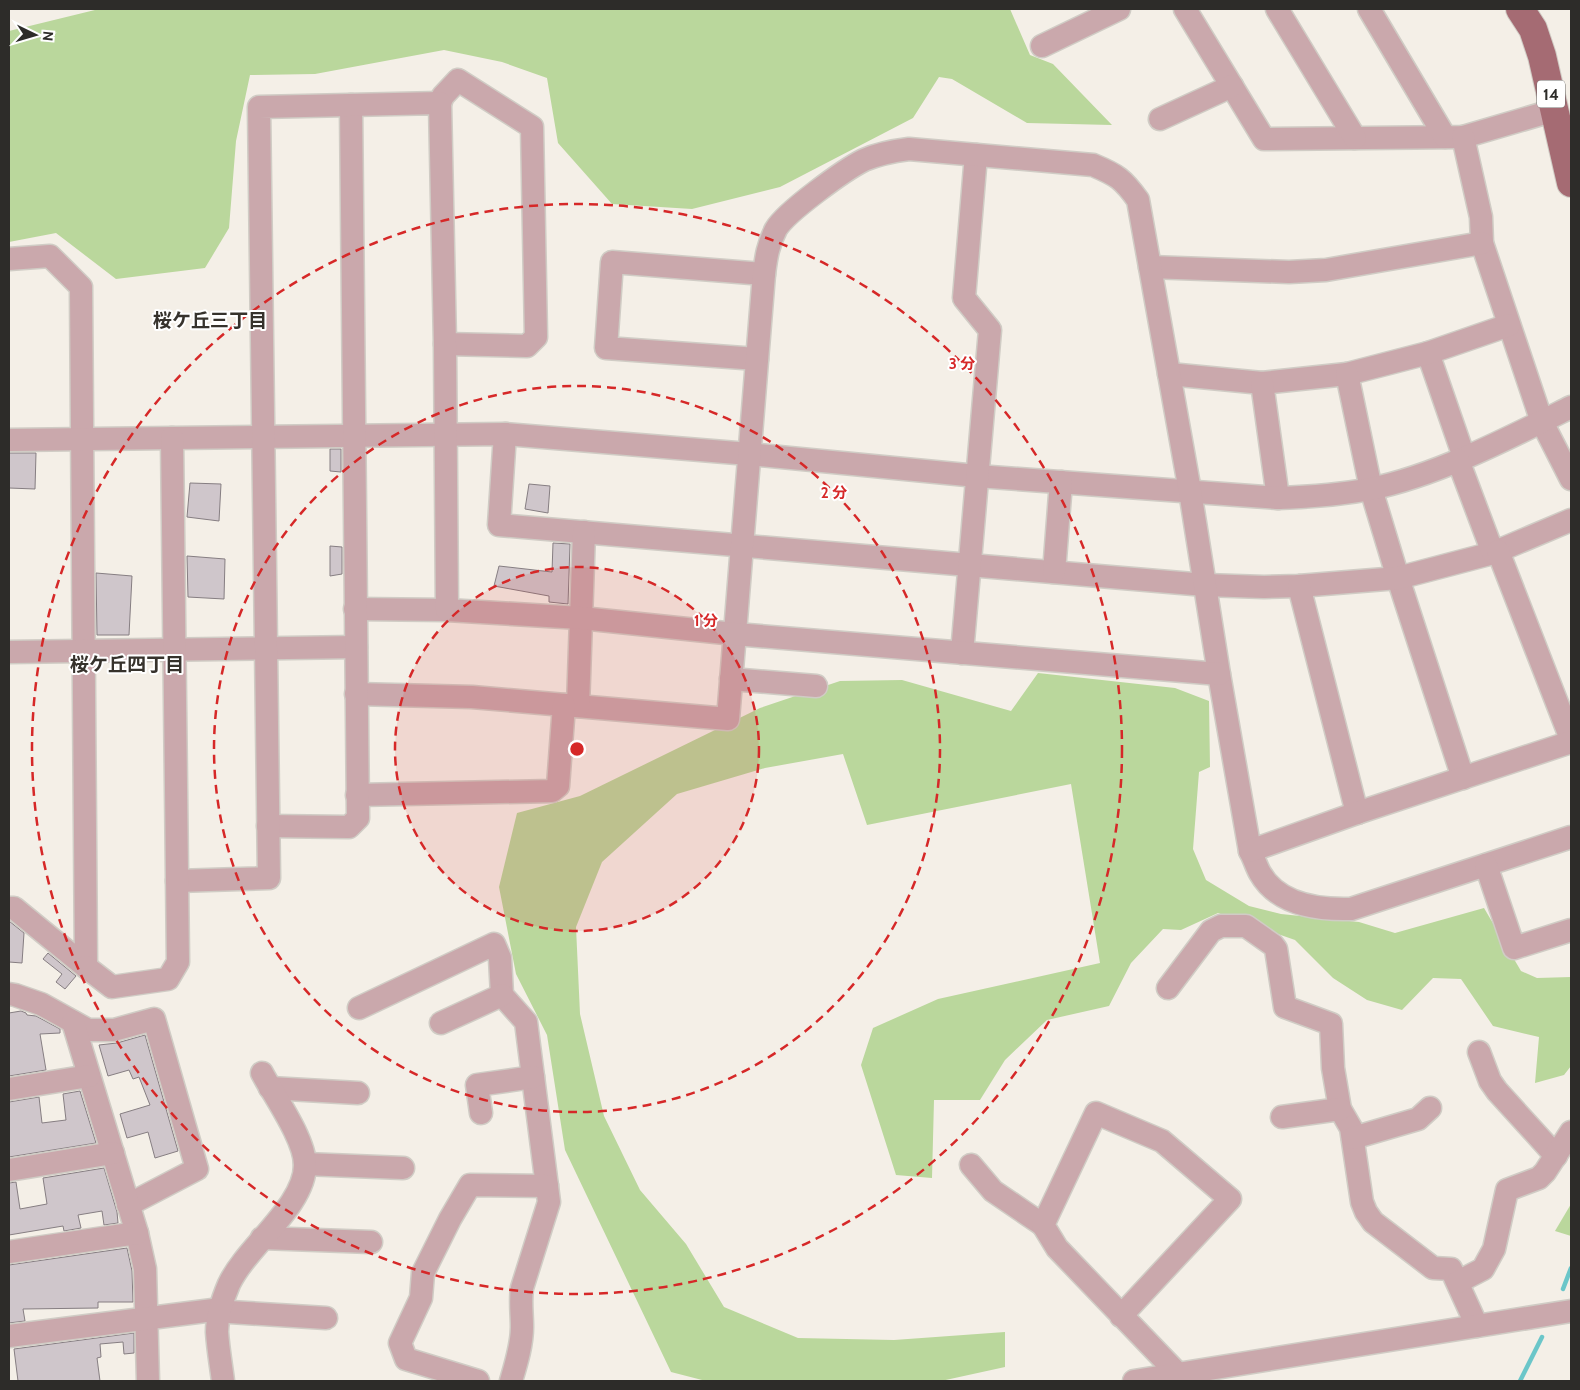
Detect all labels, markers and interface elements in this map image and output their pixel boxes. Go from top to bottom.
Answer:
north arrow [10,10,60,60]
text: N [39,30,57,42]
road number: 14 [1537,80,1565,108]
district label: 桜ケ丘三丁目 [153,309,267,332]
text: 3 分 [949,355,975,373]
text: 2 分 [821,484,847,502]
text: 1 分 [694,612,718,630]
district label: 桜ケ丘四丁目 [70,653,184,676]
centre of rings [568,740,586,758]

